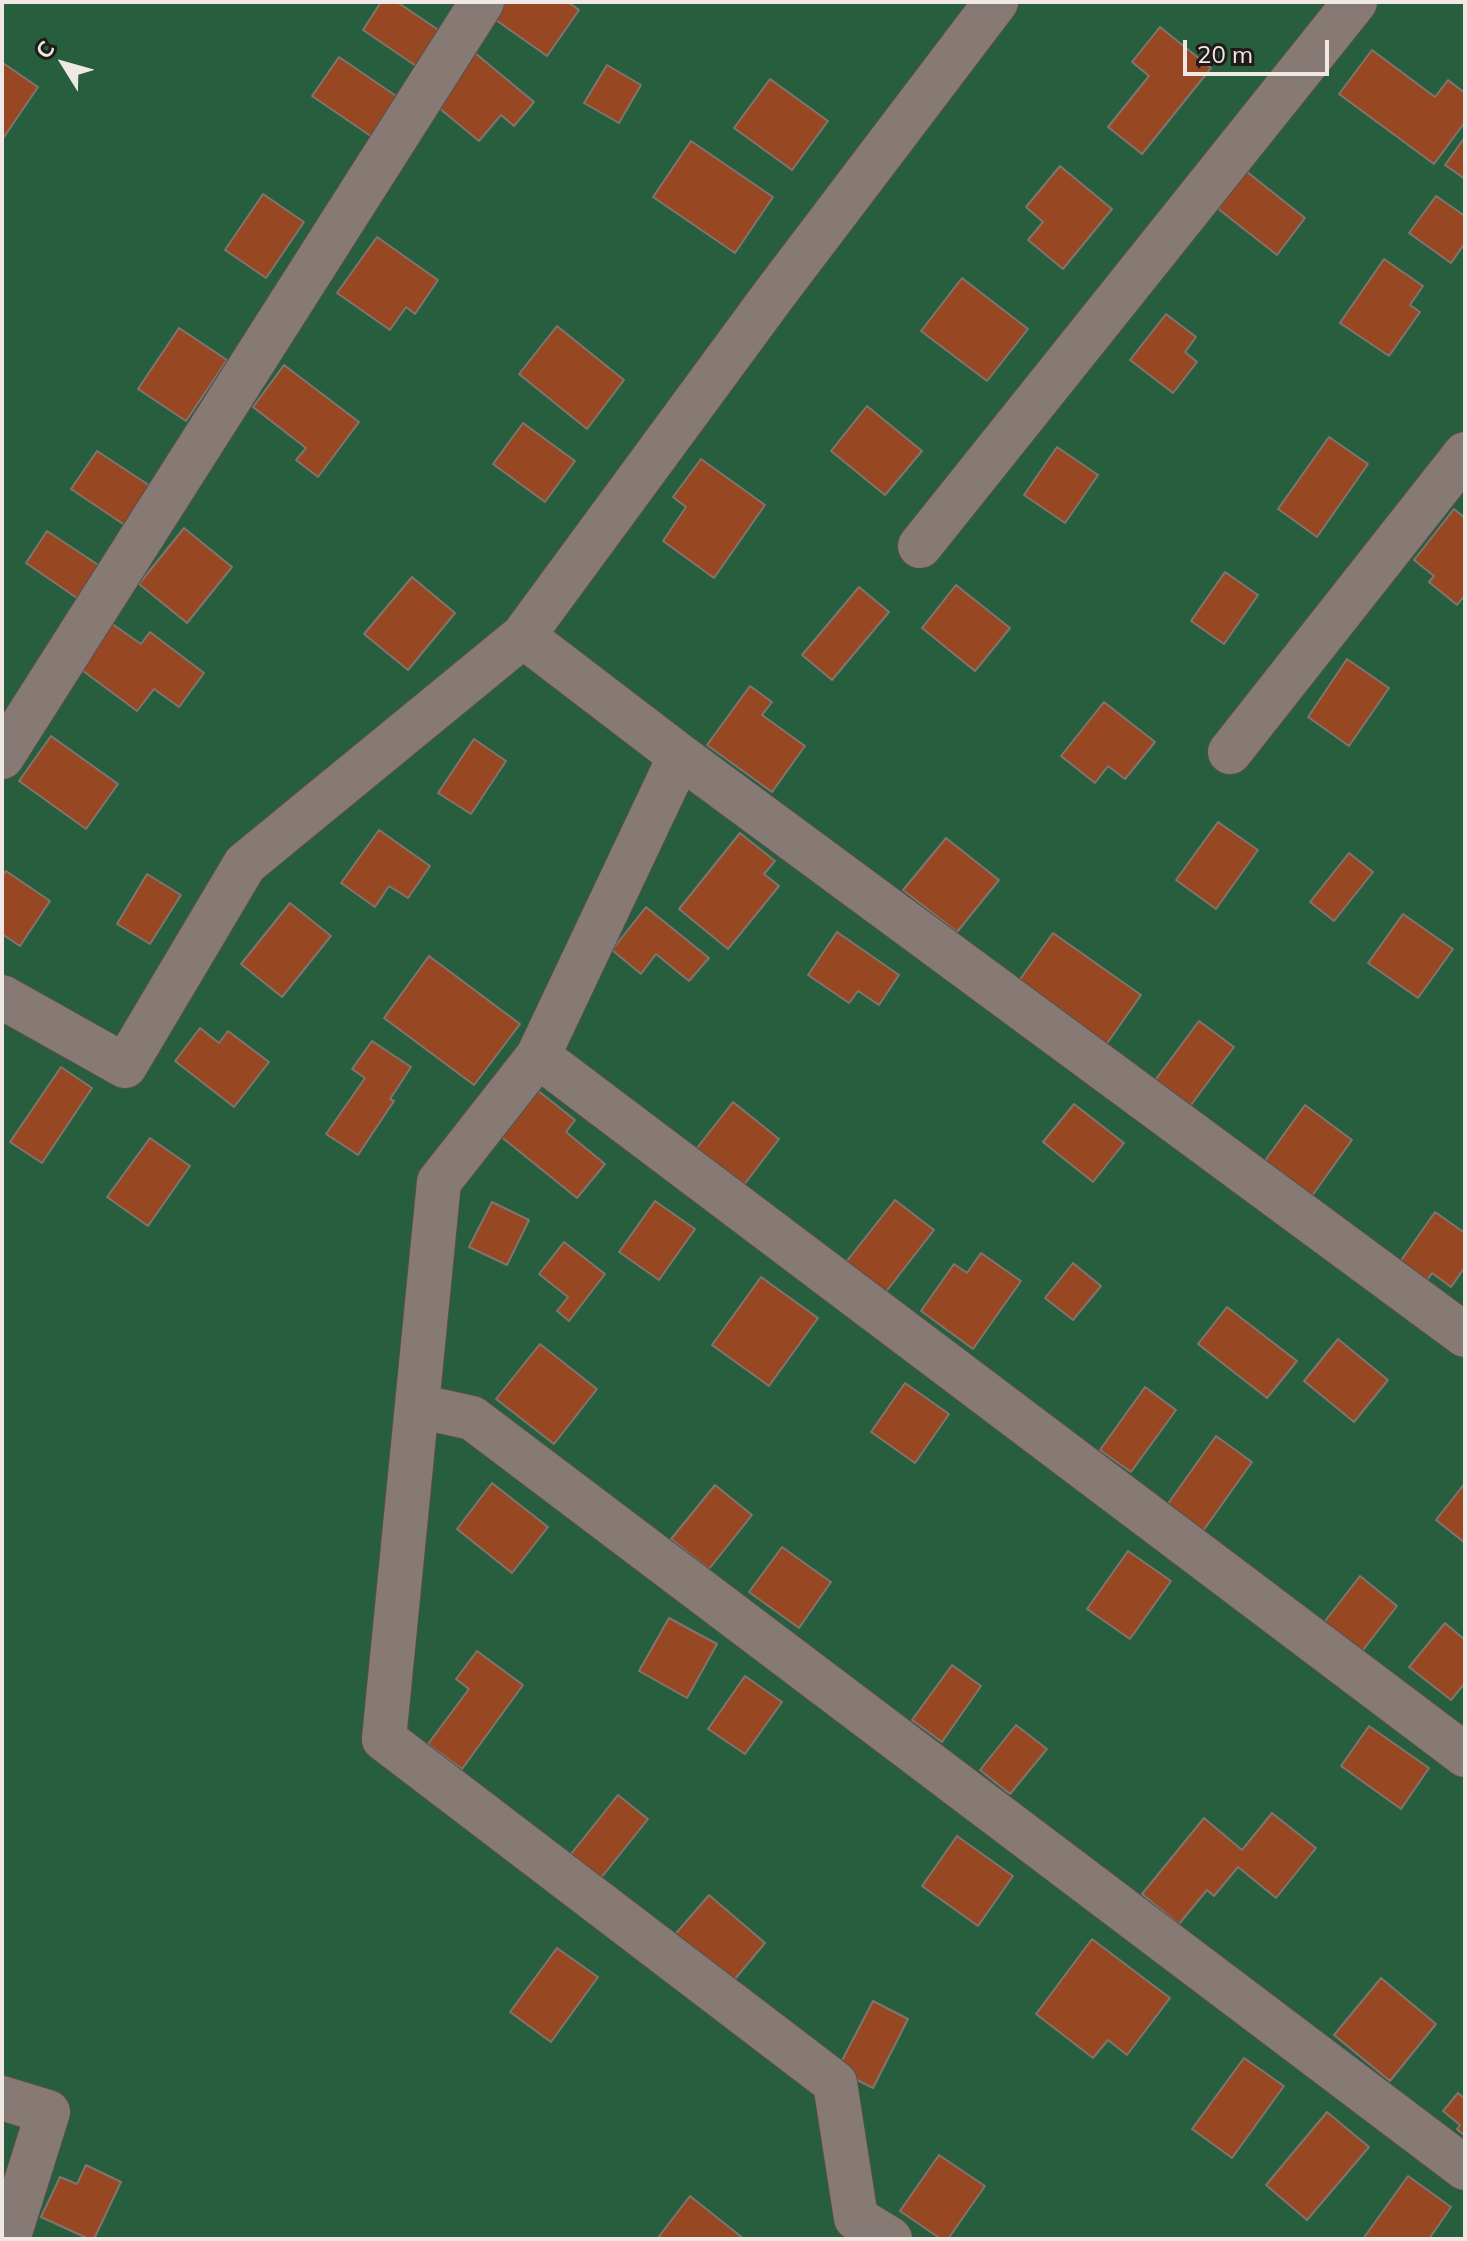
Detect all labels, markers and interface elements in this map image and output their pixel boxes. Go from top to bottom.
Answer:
north arrow [24,24,104,104]
scale bar [1187,24,1333,74]
text: С [29,35,61,64]
text: 20 m [1197,39,1253,69]

